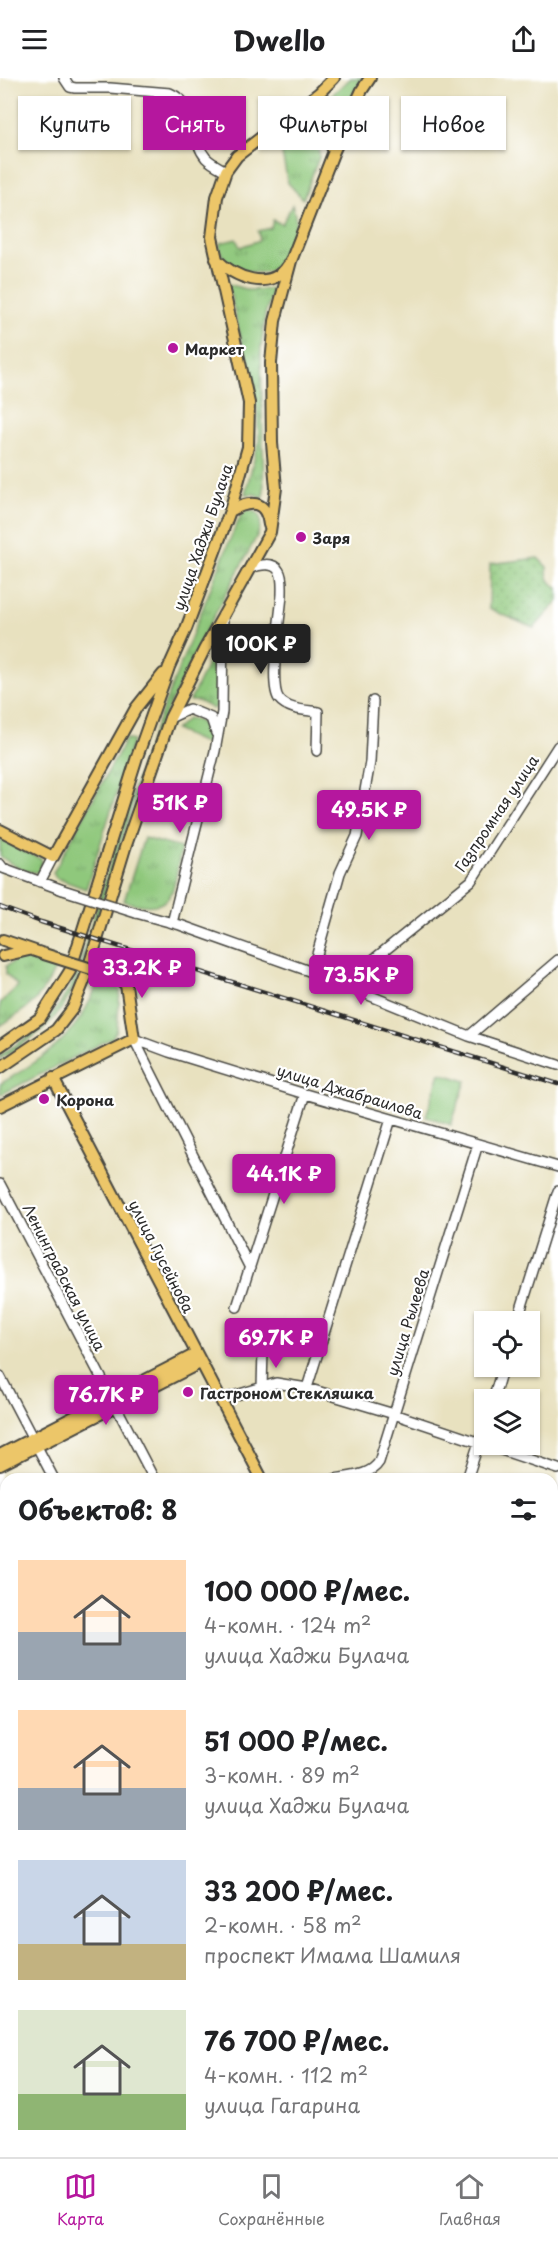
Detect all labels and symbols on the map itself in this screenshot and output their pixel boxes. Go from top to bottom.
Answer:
place label: Маркет [185,337,245,360]
marker: Маркет [166,341,180,355]
street label: улица Хаджи Булача [166,460,238,613]
place label: Заря [312,526,350,549]
marker: Заря [294,530,308,544]
pin: 100K ₽ [212,624,310,675]
street label: Газпромная улица [448,749,544,876]
pin: 51K ₽ [138,783,222,834]
pin: 49.5K ₽ [314,790,424,841]
pin: 33.2K ₽ [87,948,197,999]
pin: 73.5K ₽ [306,955,416,1006]
street label: улица Джабраилова [274,1058,426,1124]
place label: Корона [56,1088,114,1111]
marker: Корона [37,1092,51,1106]
pin: 44.1K ₽ [229,1154,339,1205]
street label: улица Гусейнова [124,1195,201,1317]
street label: Ленинградская улица [18,1199,112,1355]
street label: улица Рылеева [380,1265,434,1378]
pin: 69.7K ₽ [221,1318,331,1369]
pin: 76.7K ₽ [51,1375,161,1426]
place label: Гастроном Стекляшка [200,1381,374,1404]
marker: Гастроном Стекляшка [181,1385,195,1399]

